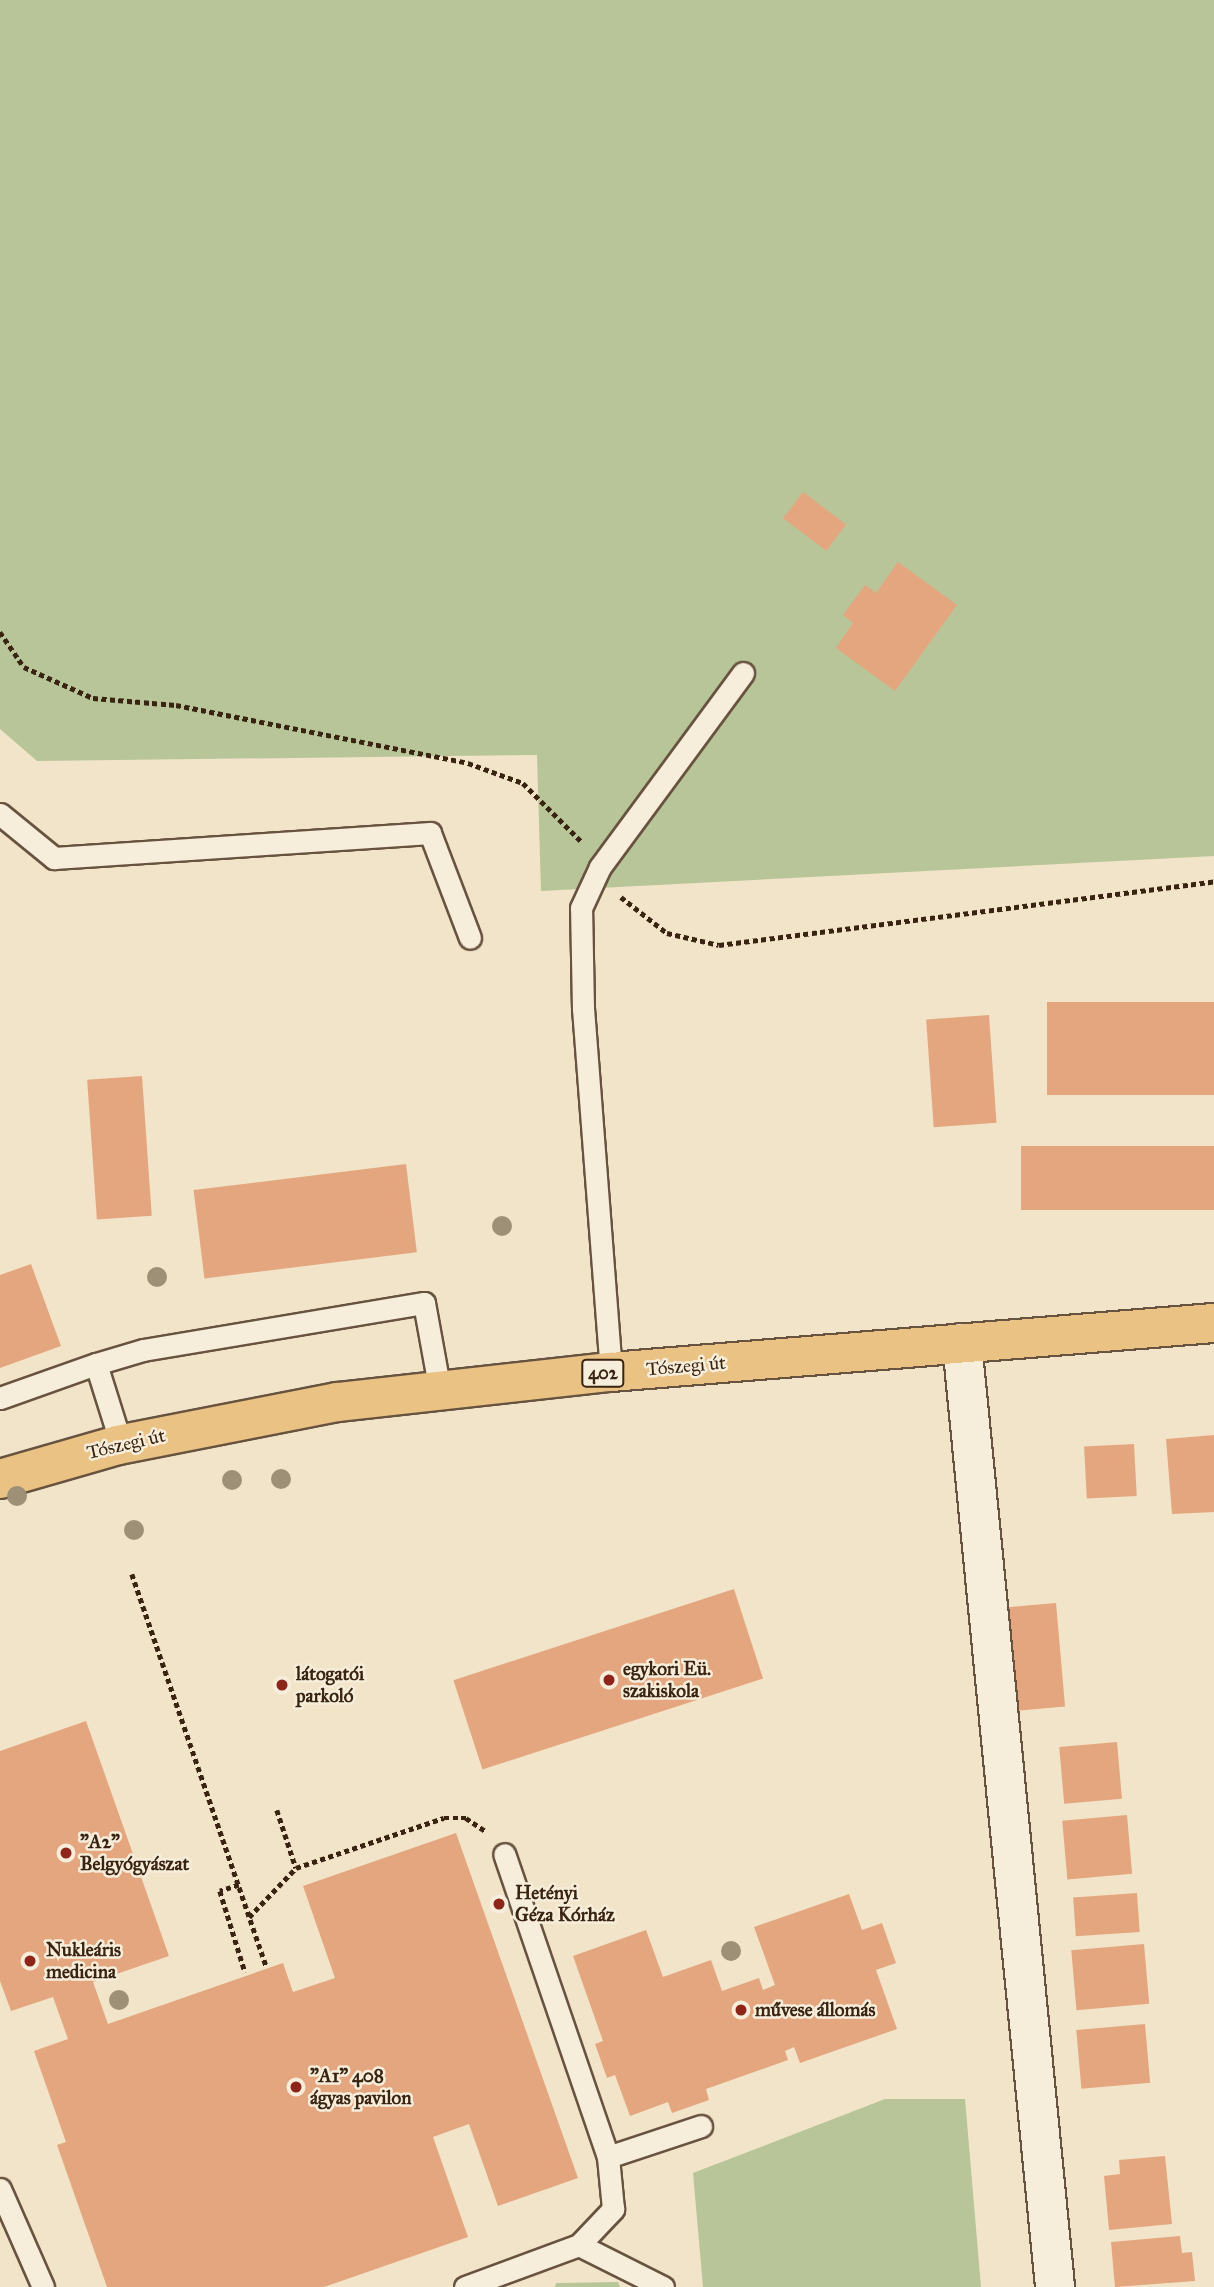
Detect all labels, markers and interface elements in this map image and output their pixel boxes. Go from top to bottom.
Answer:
street label: Tószegi út [645,1351,727,1381]
road number: 402 [580,1358,626,1388]
street label: Tószegi út [85,1424,167,1464]
place label: egykori Eü. szakiskola [623,1658,711,1702]
place label: látogatói parkoló [296,1663,364,1707]
marker: egykori Eü. szakiskola [601,1672,617,1688]
marker: látogatói parkoló [274,1677,290,1693]
place label: "A2" Belgyógyászat [80,1831,189,1875]
marker: "A2" Belgyógyászat [58,1845,74,1861]
place label: Hetényi Géza Kórház [515,1882,615,1926]
marker: Hetényi Géza Kórház [489,1894,509,1914]
place label: Nukleáris medicina [46,1939,121,1983]
marker: Nukleáris medicina [20,1951,40,1971]
place label: művese állomás [755,1999,875,2021]
marker: művese állomás [733,2002,749,2018]
place label: "A1" 408 ágyas pavilon [310,2065,412,2109]
marker: "A1" 408 ágyas pavilon [288,2079,304,2095]

